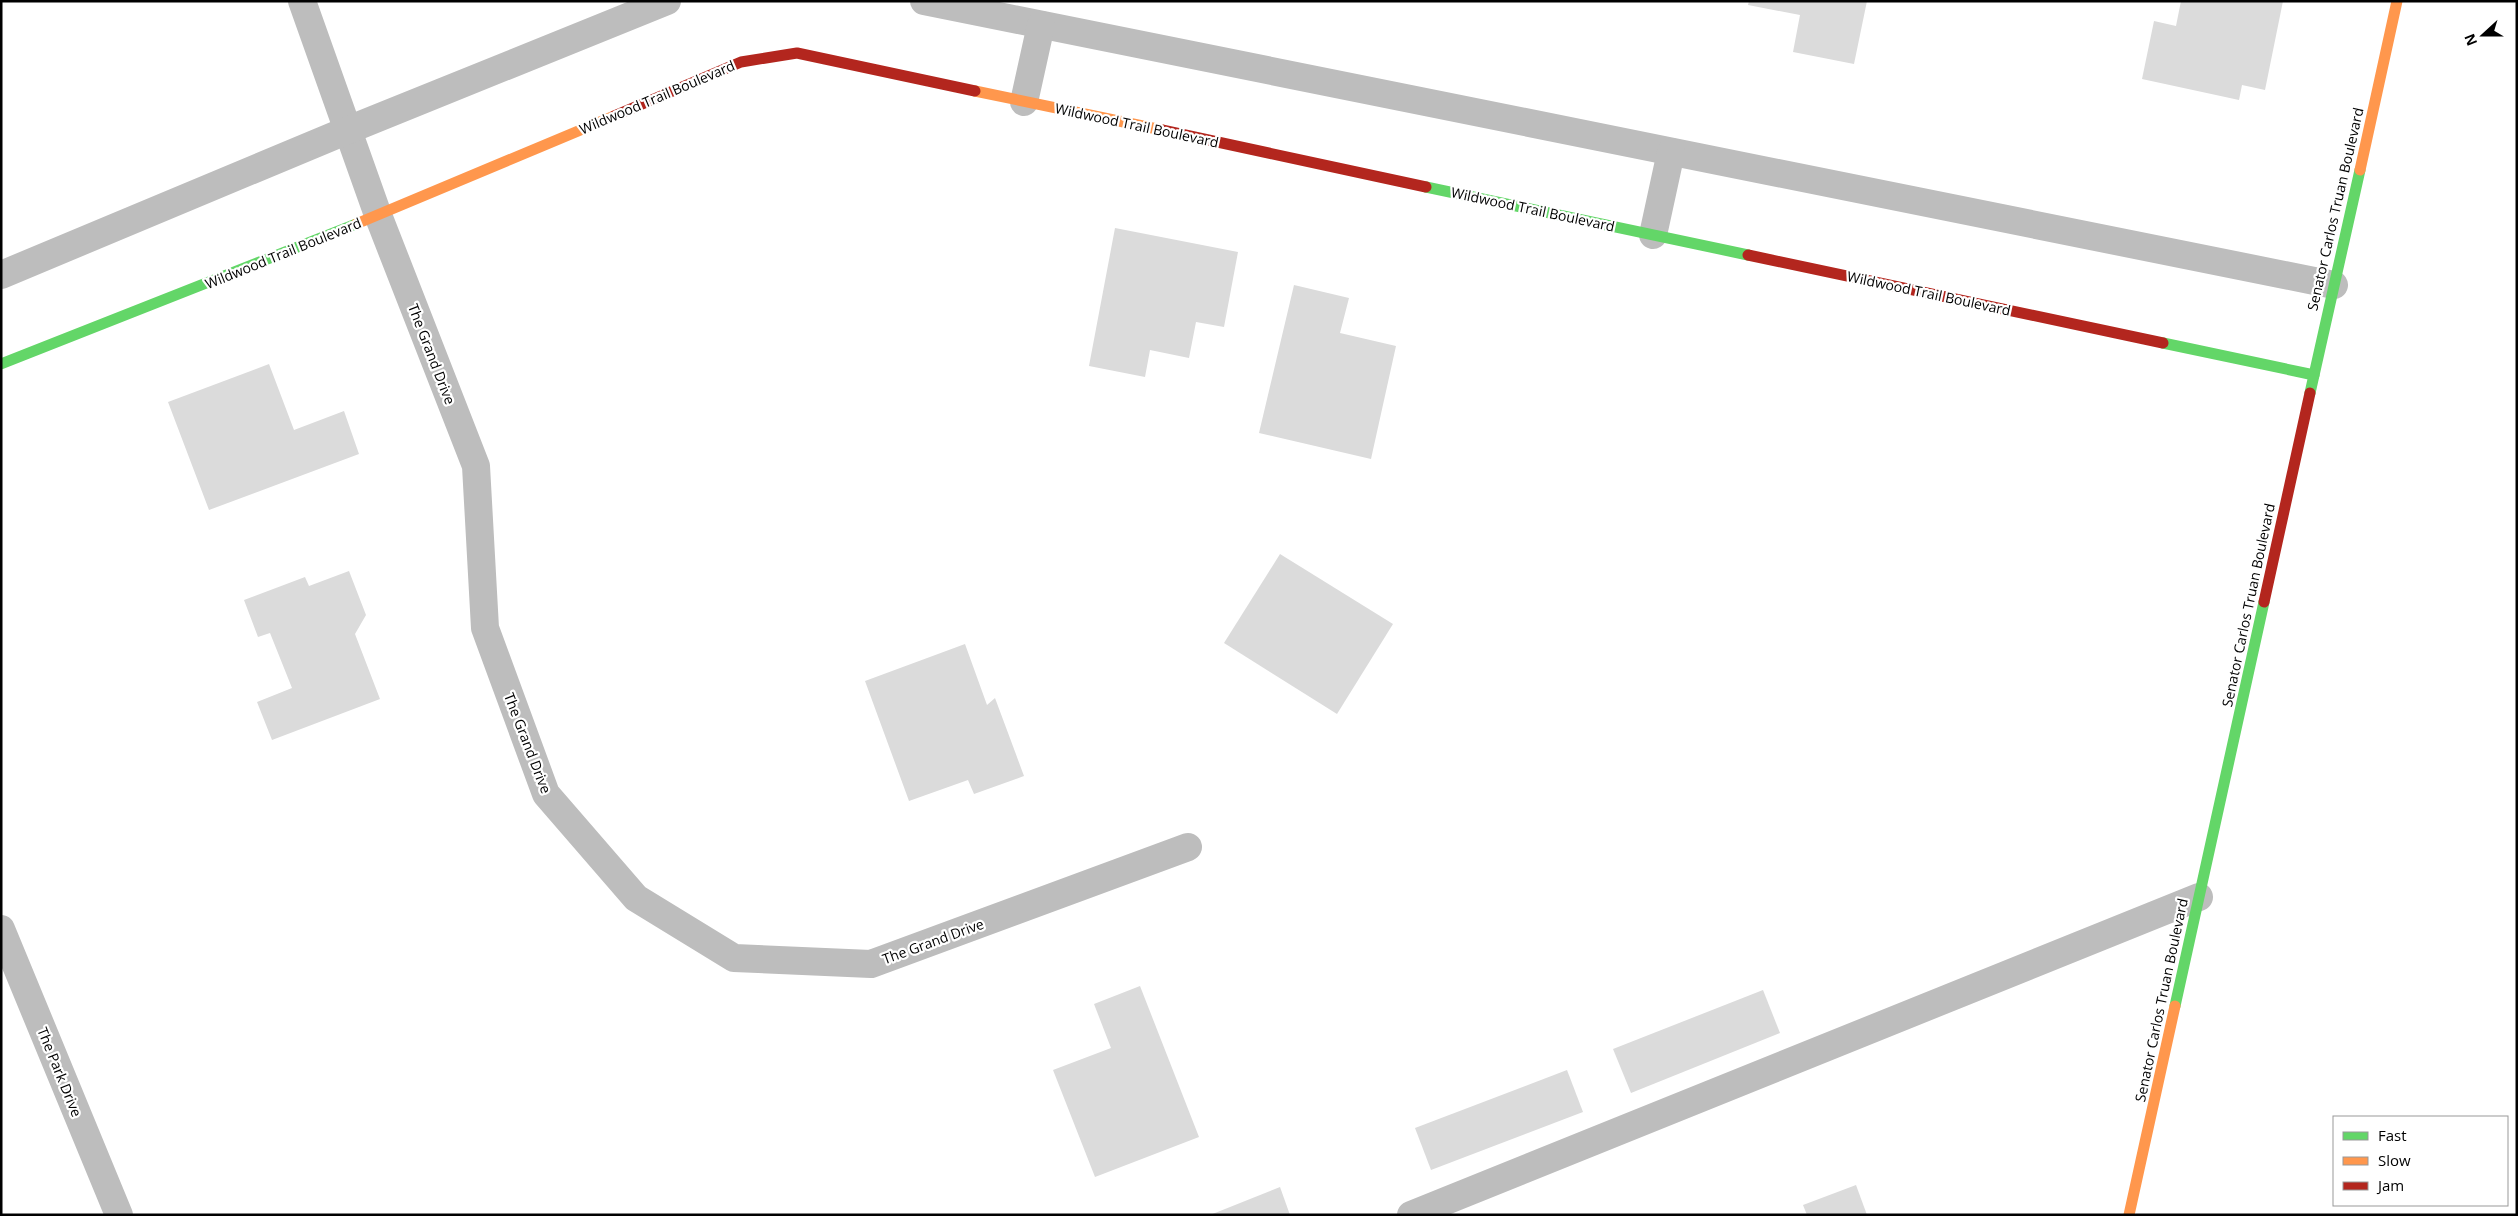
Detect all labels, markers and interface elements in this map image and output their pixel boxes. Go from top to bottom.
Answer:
north arrow [2458,10,2508,60]
text: N [2459,31,2481,49]
street label: Wildwood Trail Boulevard [576,56,738,138]
street label: Wildwood Trail Boulevard [1053,98,1221,152]
street label: Senator Carlos Truan Boulevard [2302,106,2368,312]
street label: Wildwood Trail Boulevard [1449,182,1617,236]
street label: Wildwood Trail Boulevard [202,213,364,293]
street label: Wildwood Trail Boulevard [1845,266,2013,320]
street label: The Grand Drive [404,301,460,407]
street label: Senator Carlos Truan Boulevard [2217,501,2279,709]
street label: The Grand Drive [500,690,556,796]
street label: Senator Carlos Truan Boulevard [2130,896,2192,1104]
street label: The Grand Drive [880,914,986,968]
street label: The Park Drive [33,1024,87,1120]
legend [2333,1116,2508,1206]
text: Fast [2378,1125,2407,1145]
text: Slow [2378,1150,2411,1170]
text: Jam [2376,1175,2404,1195]

